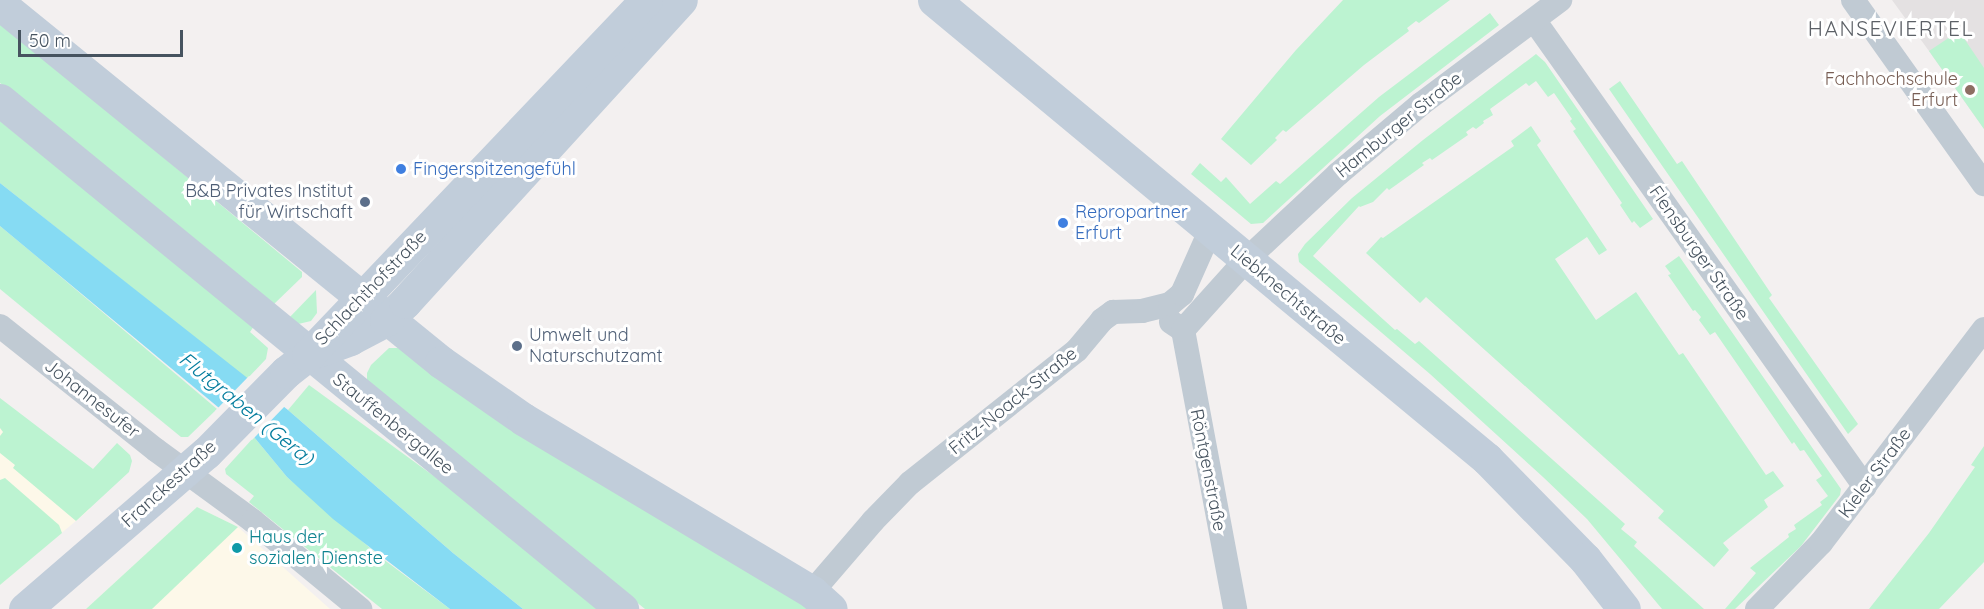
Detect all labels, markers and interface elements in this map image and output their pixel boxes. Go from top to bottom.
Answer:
district label: HANSEVIERTEL [1808,15,1974,41]
scale bar [21,18,186,56]
text: 50 m [29,29,71,52]
street label: Hamburger Straße [1332,68,1466,182]
place label: Fachhochschule Erfurt [1825,69,1958,112]
marker: Fachhochschule Erfurt [1963,83,1977,97]
place label: Fingerspitzengefühl [413,158,576,180]
marker: Fingerspitzengefühl [394,162,408,176]
place label: B&B Privates Institut für Wirtschaft [185,181,353,224]
street label: Flensburger Straße [1645,182,1753,324]
marker: B&B Privates Institut für Wirtschaft [358,195,372,209]
place label: Repropartner Erfurt [1075,202,1188,244]
marker: Repropartner Erfurt [1056,216,1070,230]
street label: Schlachthofstraße [311,226,431,350]
street label: Liebknechtstraße [1226,240,1350,350]
place label: Umwelt und Naturschutzamt [529,325,663,368]
marker: Umwelt und Naturschutzamt [510,339,524,353]
street label: Fritz-Noack-Straße [945,343,1081,459]
water label: Flutgraben (Gera) [175,346,319,470]
street label: Johannesufer [40,355,144,443]
street label: Stauffenbergallee [328,369,458,479]
street label: Röntgenstraße [1186,407,1230,533]
street label: Kieler Straße [1834,424,1916,522]
street label: Franckestraße [117,436,221,532]
place label: Haus der sozialen Dienste [249,527,383,570]
marker: Haus der sozialen Dienste [230,541,244,555]

